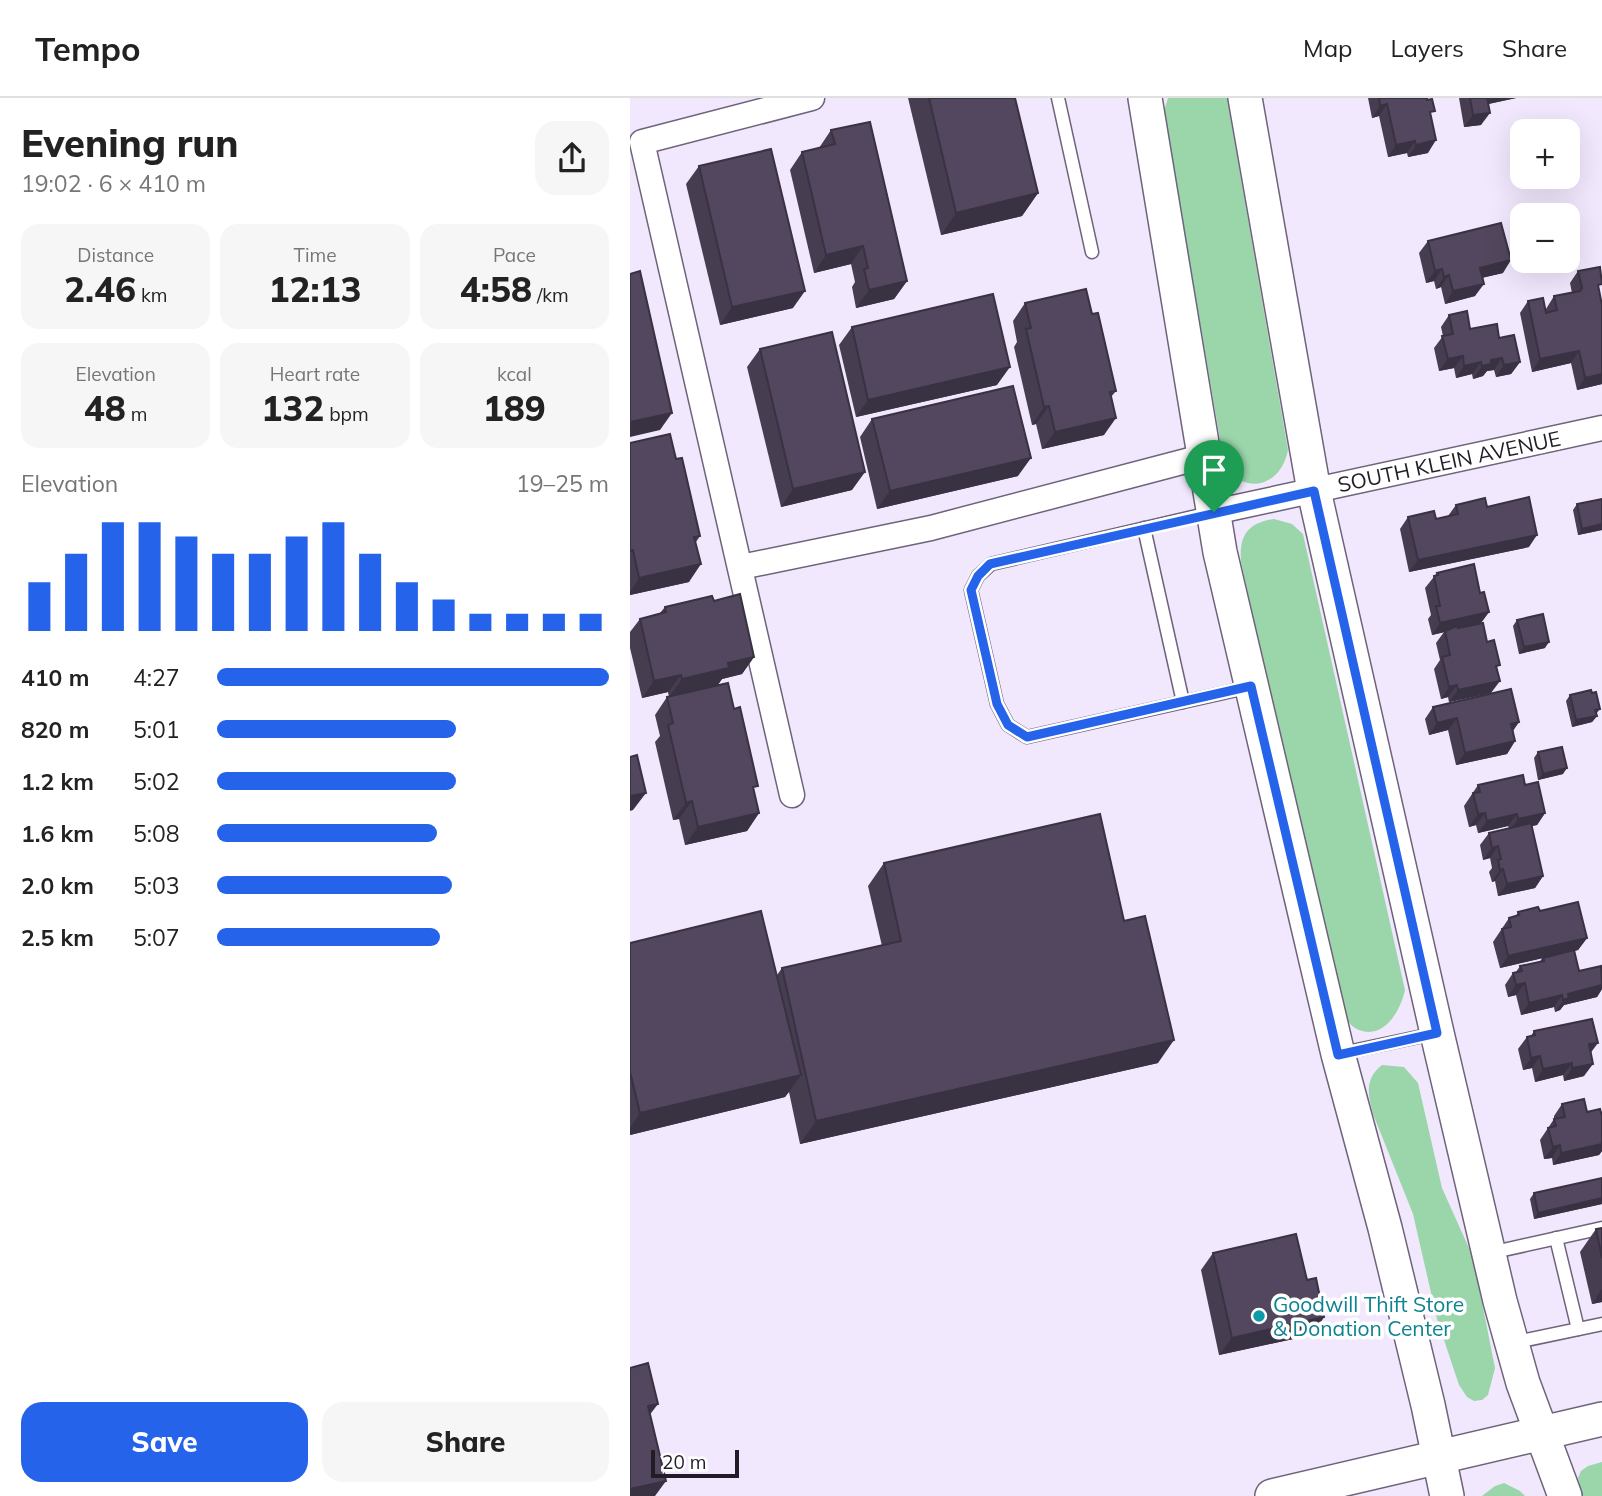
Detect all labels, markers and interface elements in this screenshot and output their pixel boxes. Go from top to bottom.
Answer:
text: Tempo [35,28,141,69]
text: Map [1303,33,1352,63]
text: Layers [1390,33,1464,63]
text: Share [1502,33,1567,63]
text: Evening run [21,119,239,167]
map controls [1510,119,1580,273]
button: + [1510,119,1580,189]
button: share [535,121,609,195]
text: 19:02 · 6 × 410 m [21,169,206,198]
button: − [1510,203,1580,273]
text: Distance [77,243,154,267]
text: Time [293,243,337,267]
text: Pace [493,243,536,267]
text: 2.46 [64,267,136,311]
text: 12:13 [268,267,362,311]
text: 4:58 [460,267,532,311]
text: km [136,283,167,307]
text: /km [532,283,569,307]
text: Elevation [75,362,156,386]
text: Heart rate [270,362,360,386]
text: kcal [497,362,532,386]
text: 48 [84,386,126,430]
text: 132 [261,386,324,430]
text: 189 [483,386,546,430]
text: m [126,402,148,426]
text: bpm [324,402,369,426]
street label: SOUTH KLEIN AVENUE [1335,425,1563,497]
pin [1184,440,1244,512]
icon: arrive [1195,451,1233,489]
text: Elevation [21,469,118,498]
text: 19–25 m [516,469,609,498]
text: 410 m [21,663,89,692]
text: 4:27 [133,663,180,692]
text: 820 m [21,715,89,744]
text: 5:01 [133,715,180,744]
text: 1.2 km [21,767,94,796]
text: 5:02 [133,767,180,796]
text: 1.6 km [21,819,94,848]
text: 5:08 [133,819,180,848]
text: 2.0 km [21,871,94,900]
text: 5:03 [133,871,180,900]
text: 2.5 km [21,923,94,952]
text: 5:07 [133,923,180,952]
place label: Goodwill Thift Store & Donation Center [1273,1291,1464,1341]
marker: Goodwill Thift Store & Donation Center [1251,1308,1267,1324]
button: Save [21,1402,308,1482]
button: Share [322,1402,609,1482]
scale bar [651,1447,738,1479]
text: 20 m [662,1450,706,1474]

